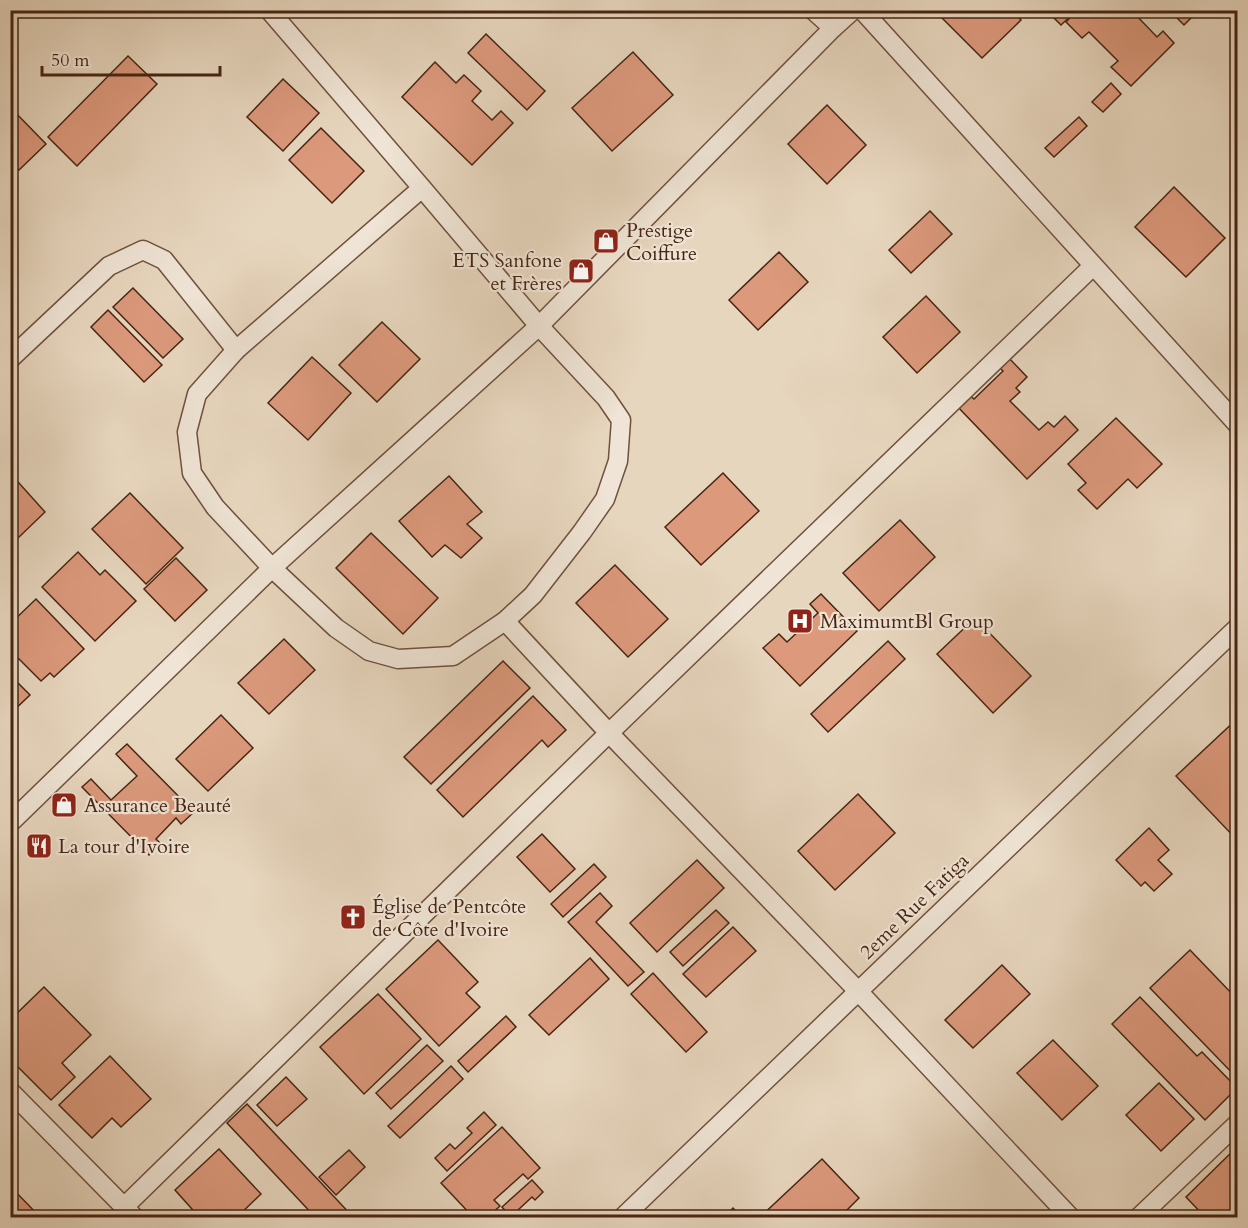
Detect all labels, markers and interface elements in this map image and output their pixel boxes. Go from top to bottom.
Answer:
scale bar [42,39,220,77]
text: 50 m [51,48,90,73]
place label: Prestige Coiffure [626,217,697,267]
shop icon: Prestige Coiffure [591,226,621,256]
place label: ETS Sanfone et Frères [452,247,562,297]
shop icon: ETS Sanfone et Frères [566,256,596,286]
hospital icon: MaximumtBl Group [785,606,815,636]
place label: MaximumtBl Group [820,608,994,635]
shop icon: Assurance Beauté [49,790,79,820]
place label: Assurance Beauté [84,792,231,819]
restaurant icon: La tour d'Ivoire [24,831,54,861]
place label: La tour d'Ivoire [58,833,190,860]
street label: 2eme Rue Fatiga [854,847,975,965]
place label: Église de Pentcôte de Côte d'Ivoire [372,893,526,943]
church icon: Église de Pentcôte de Côte d'Ivoire [338,902,368,932]

